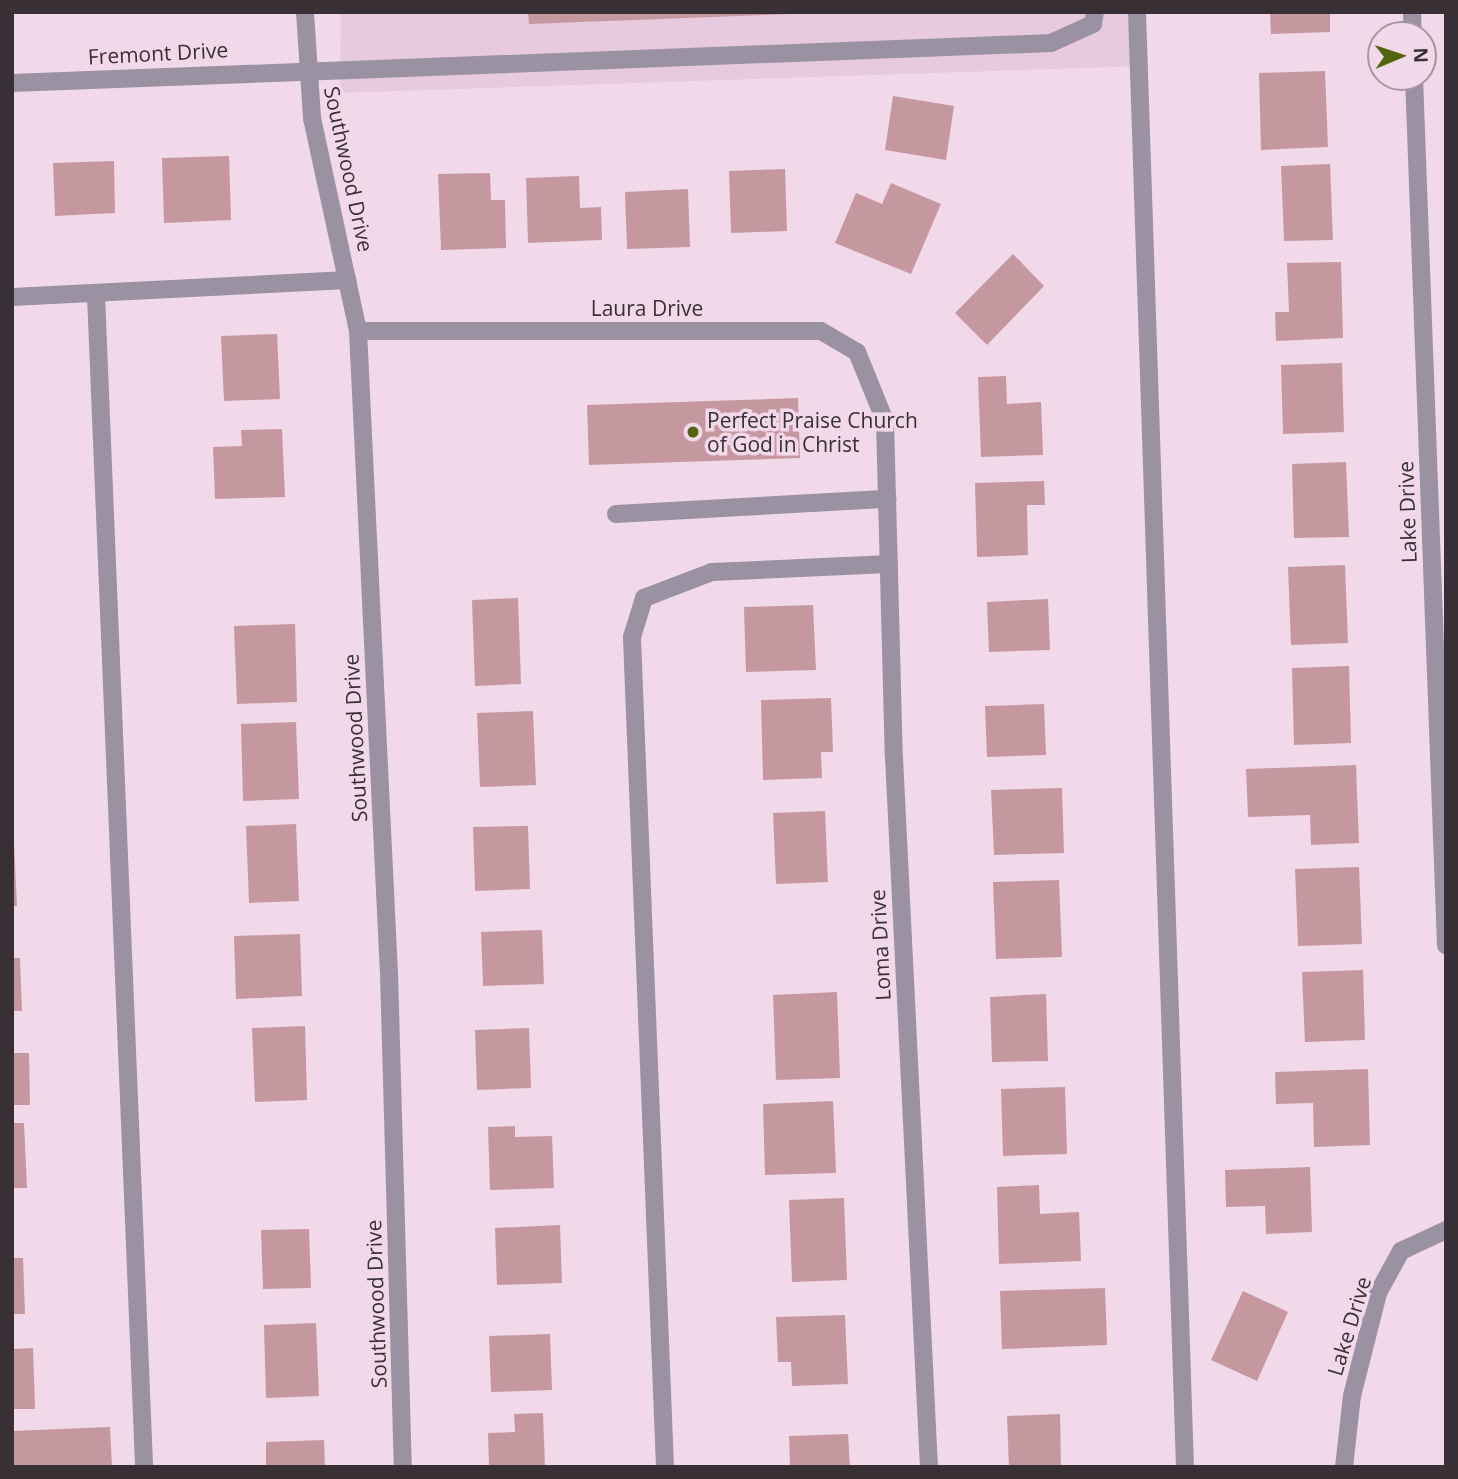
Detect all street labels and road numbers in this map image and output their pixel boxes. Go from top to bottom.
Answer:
street label: Fremont Drive [87,37,229,69]
street label: Southwood Drive [319,84,379,254]
street label: Laura Drive [591,295,703,321]
street label: Lake Drive [1393,460,1421,564]
street label: Southwood Drive [338,653,372,823]
street label: Loma Drive [864,889,896,1001]
street label: Southwood Drive [360,1219,392,1389]
street label: Lake Drive [1322,1273,1376,1379]

